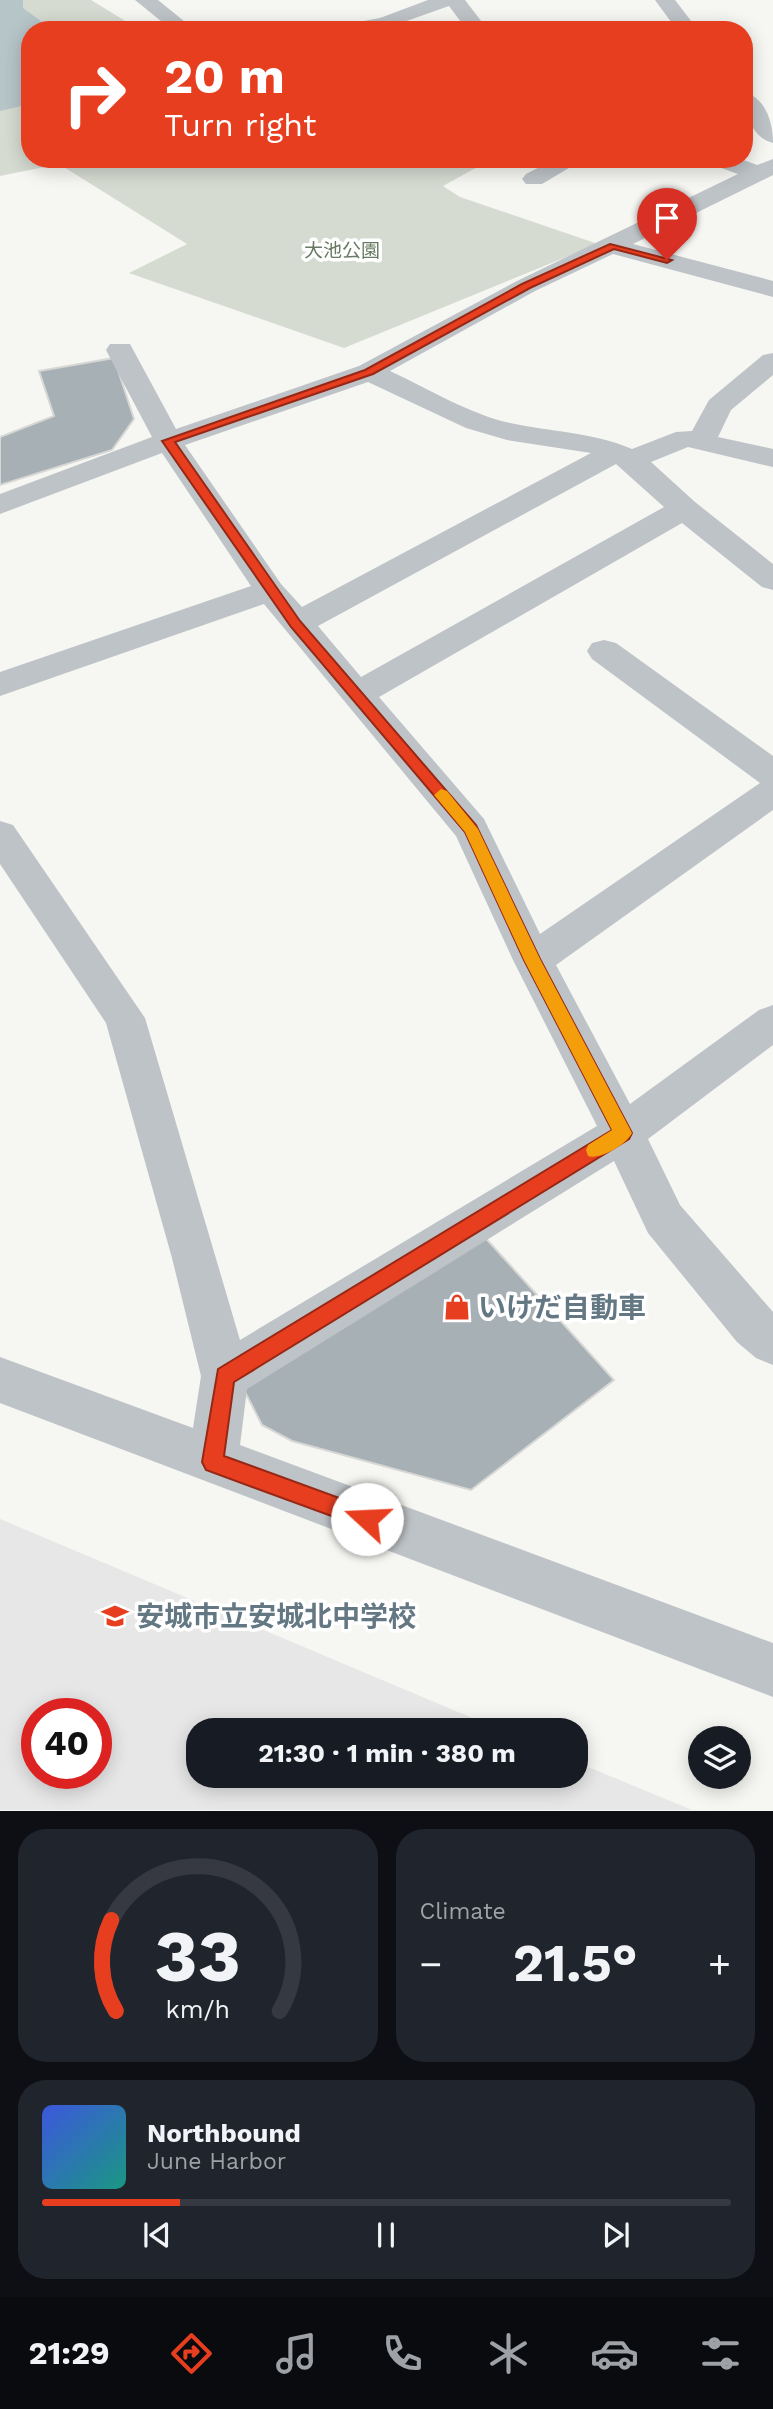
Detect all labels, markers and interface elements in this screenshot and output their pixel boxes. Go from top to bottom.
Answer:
text: 20 m [164,47,285,105]
icon: right [49,49,140,140]
text: Turn right [164,106,316,144]
pin [637,188,697,260]
icon: arrive [648,199,686,237]
park label: 大池公園 [304,239,380,262]
place label: いけだ自動車 [478,1291,646,1324]
shop icon: いけだ自動車 [442,1292,472,1322]
position arrow [330,1482,404,1556]
place label: 安城市立安城北中学校 [136,1600,416,1633]
school or university icon: 安城市立安城北中学校 [100,1601,130,1631]
speed limit sign: 40 [21,1698,112,1789]
map controls [688,1726,751,1789]
button: layers [688,1726,751,1789]
text: 21:30 · 1 min · 380 m [258,1738,516,1768]
text: Climate [420,1898,506,1925]
text: 33 [155,1914,241,2000]
text: 21.5° [513,1933,638,1994]
text: − [420,1942,442,1986]
text: + [708,1942,731,1986]
text: km/h [166,1995,230,2024]
text: Northbound [147,2118,301,2148]
text: June Harbor [147,2148,286,2175]
icon: previous [138,2216,176,2254]
icon: pause [367,2216,405,2254]
icon: next [597,2216,635,2254]
icon: directions [167,2329,216,2378]
icon: music [272,2329,321,2378]
icon: phone [378,2329,427,2378]
icon: climate [484,2329,533,2378]
icon: car [590,2329,639,2378]
icon: filters [696,2329,745,2378]
text: 21:29 [28,2334,110,2372]

